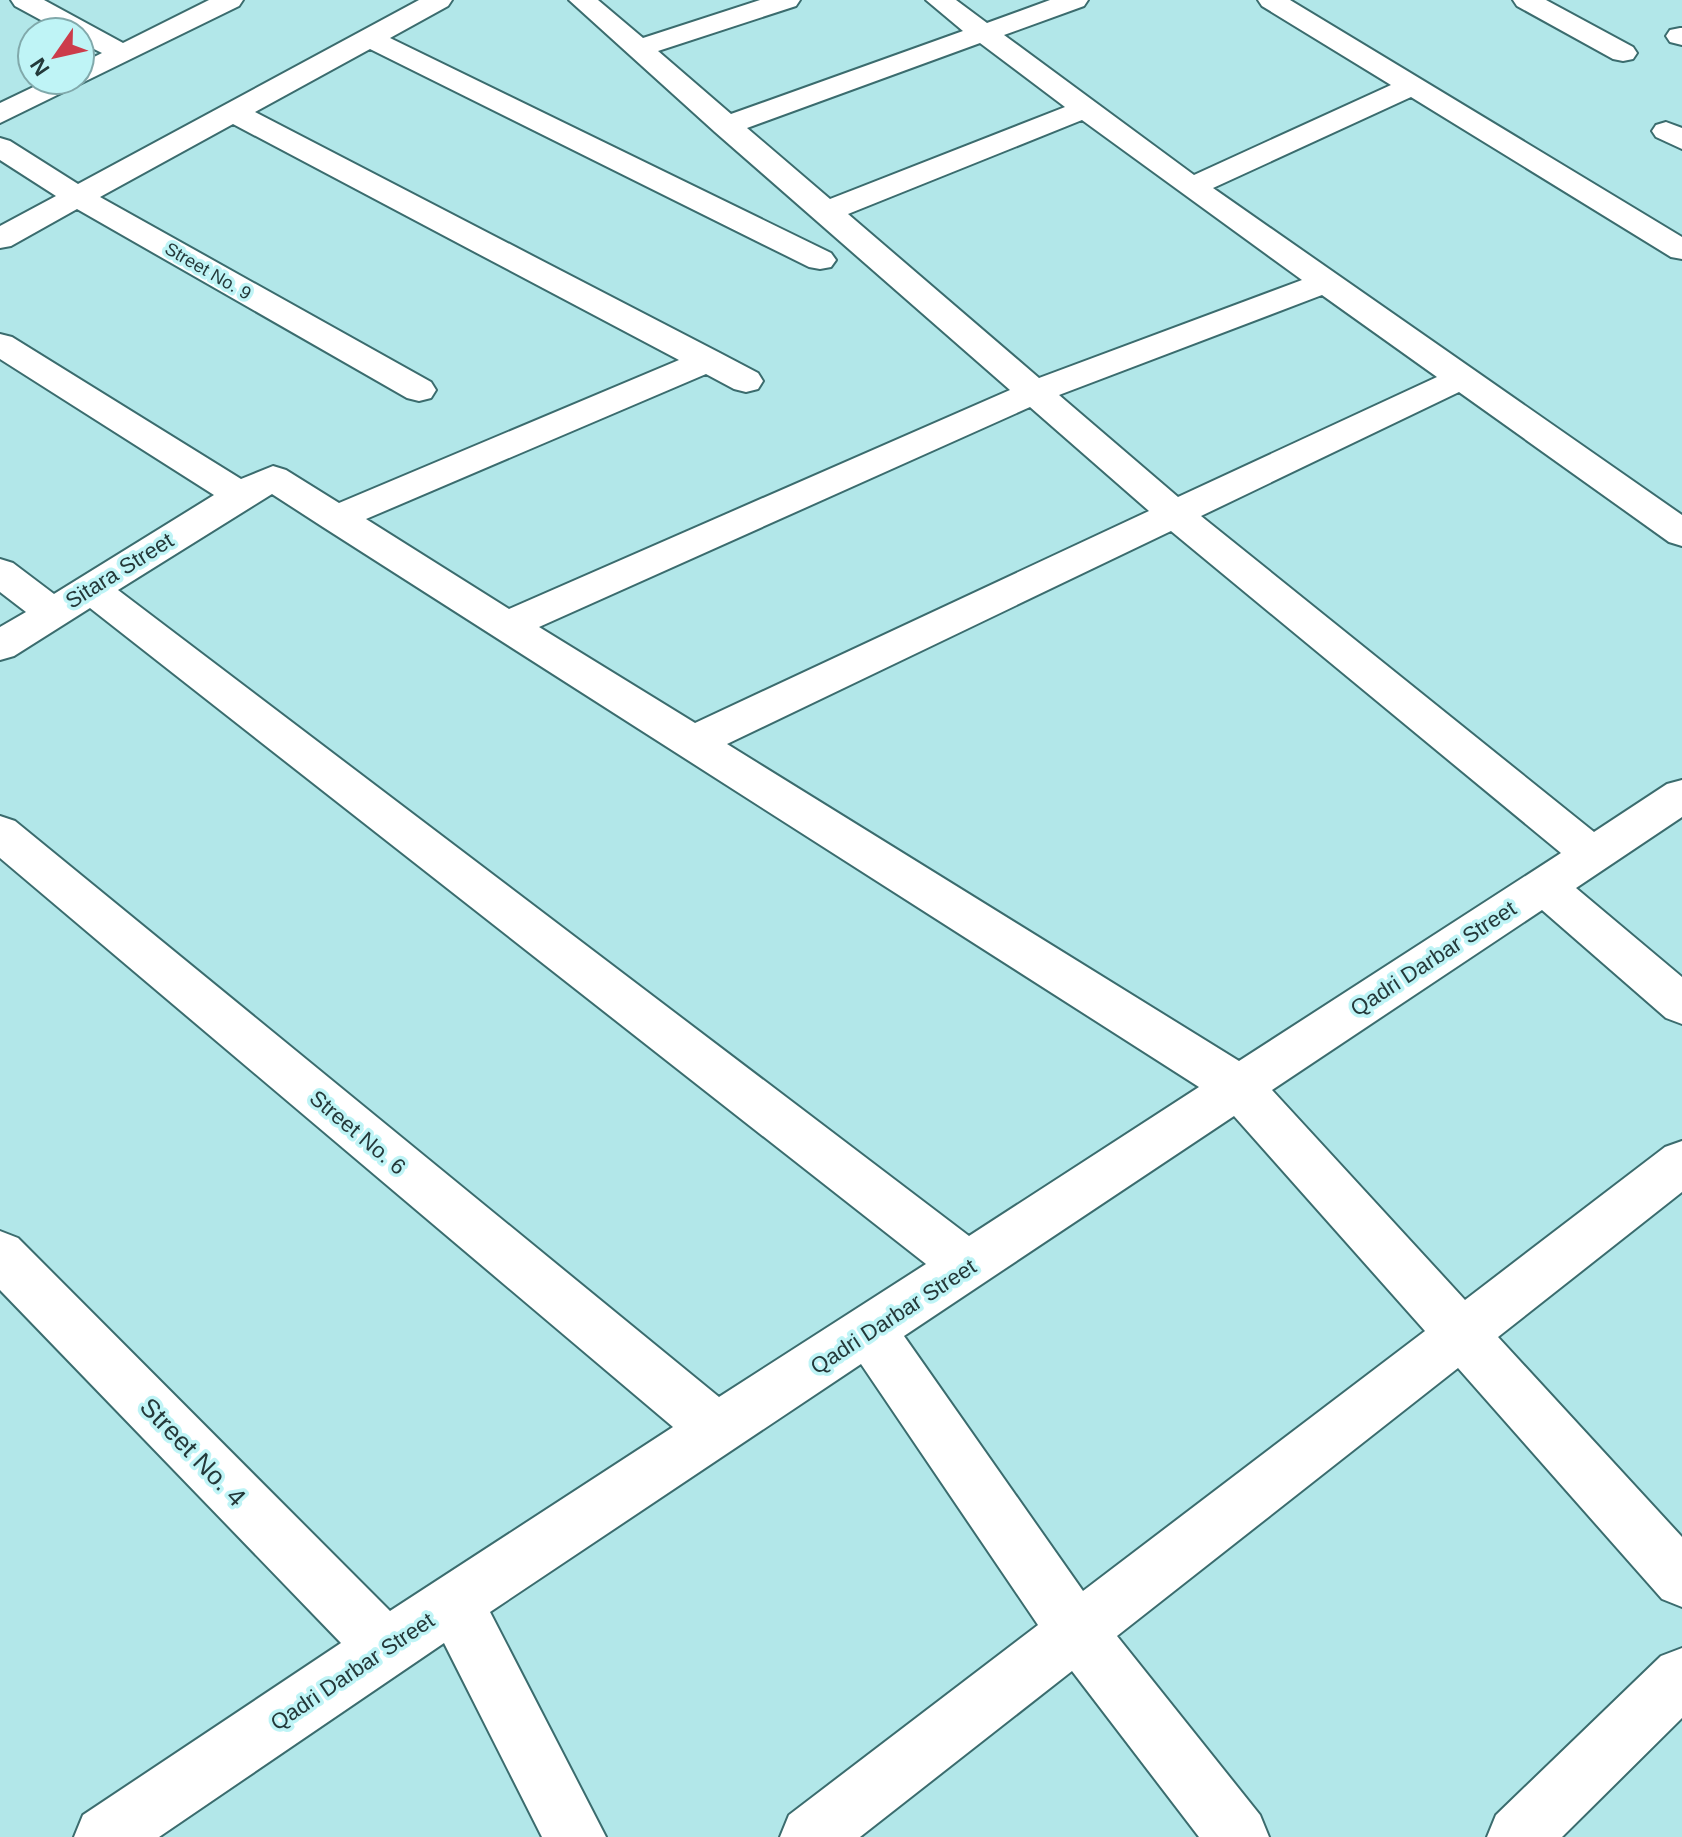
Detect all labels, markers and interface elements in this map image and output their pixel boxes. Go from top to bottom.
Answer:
north arrow [16,16,96,96]
text: N [25,53,55,80]
street label: Street No. 9 [161,238,255,304]
street label: Sitara Street [61,527,178,613]
street label: Qadri Darbar Street [1346,896,1521,1021]
street label: Street No. 6 [305,1085,411,1180]
street label: Qadri Darbar Street [806,1254,981,1379]
street label: Street No. 4 [134,1392,252,1512]
street label: Qadri Darbar Street [266,1607,439,1735]

